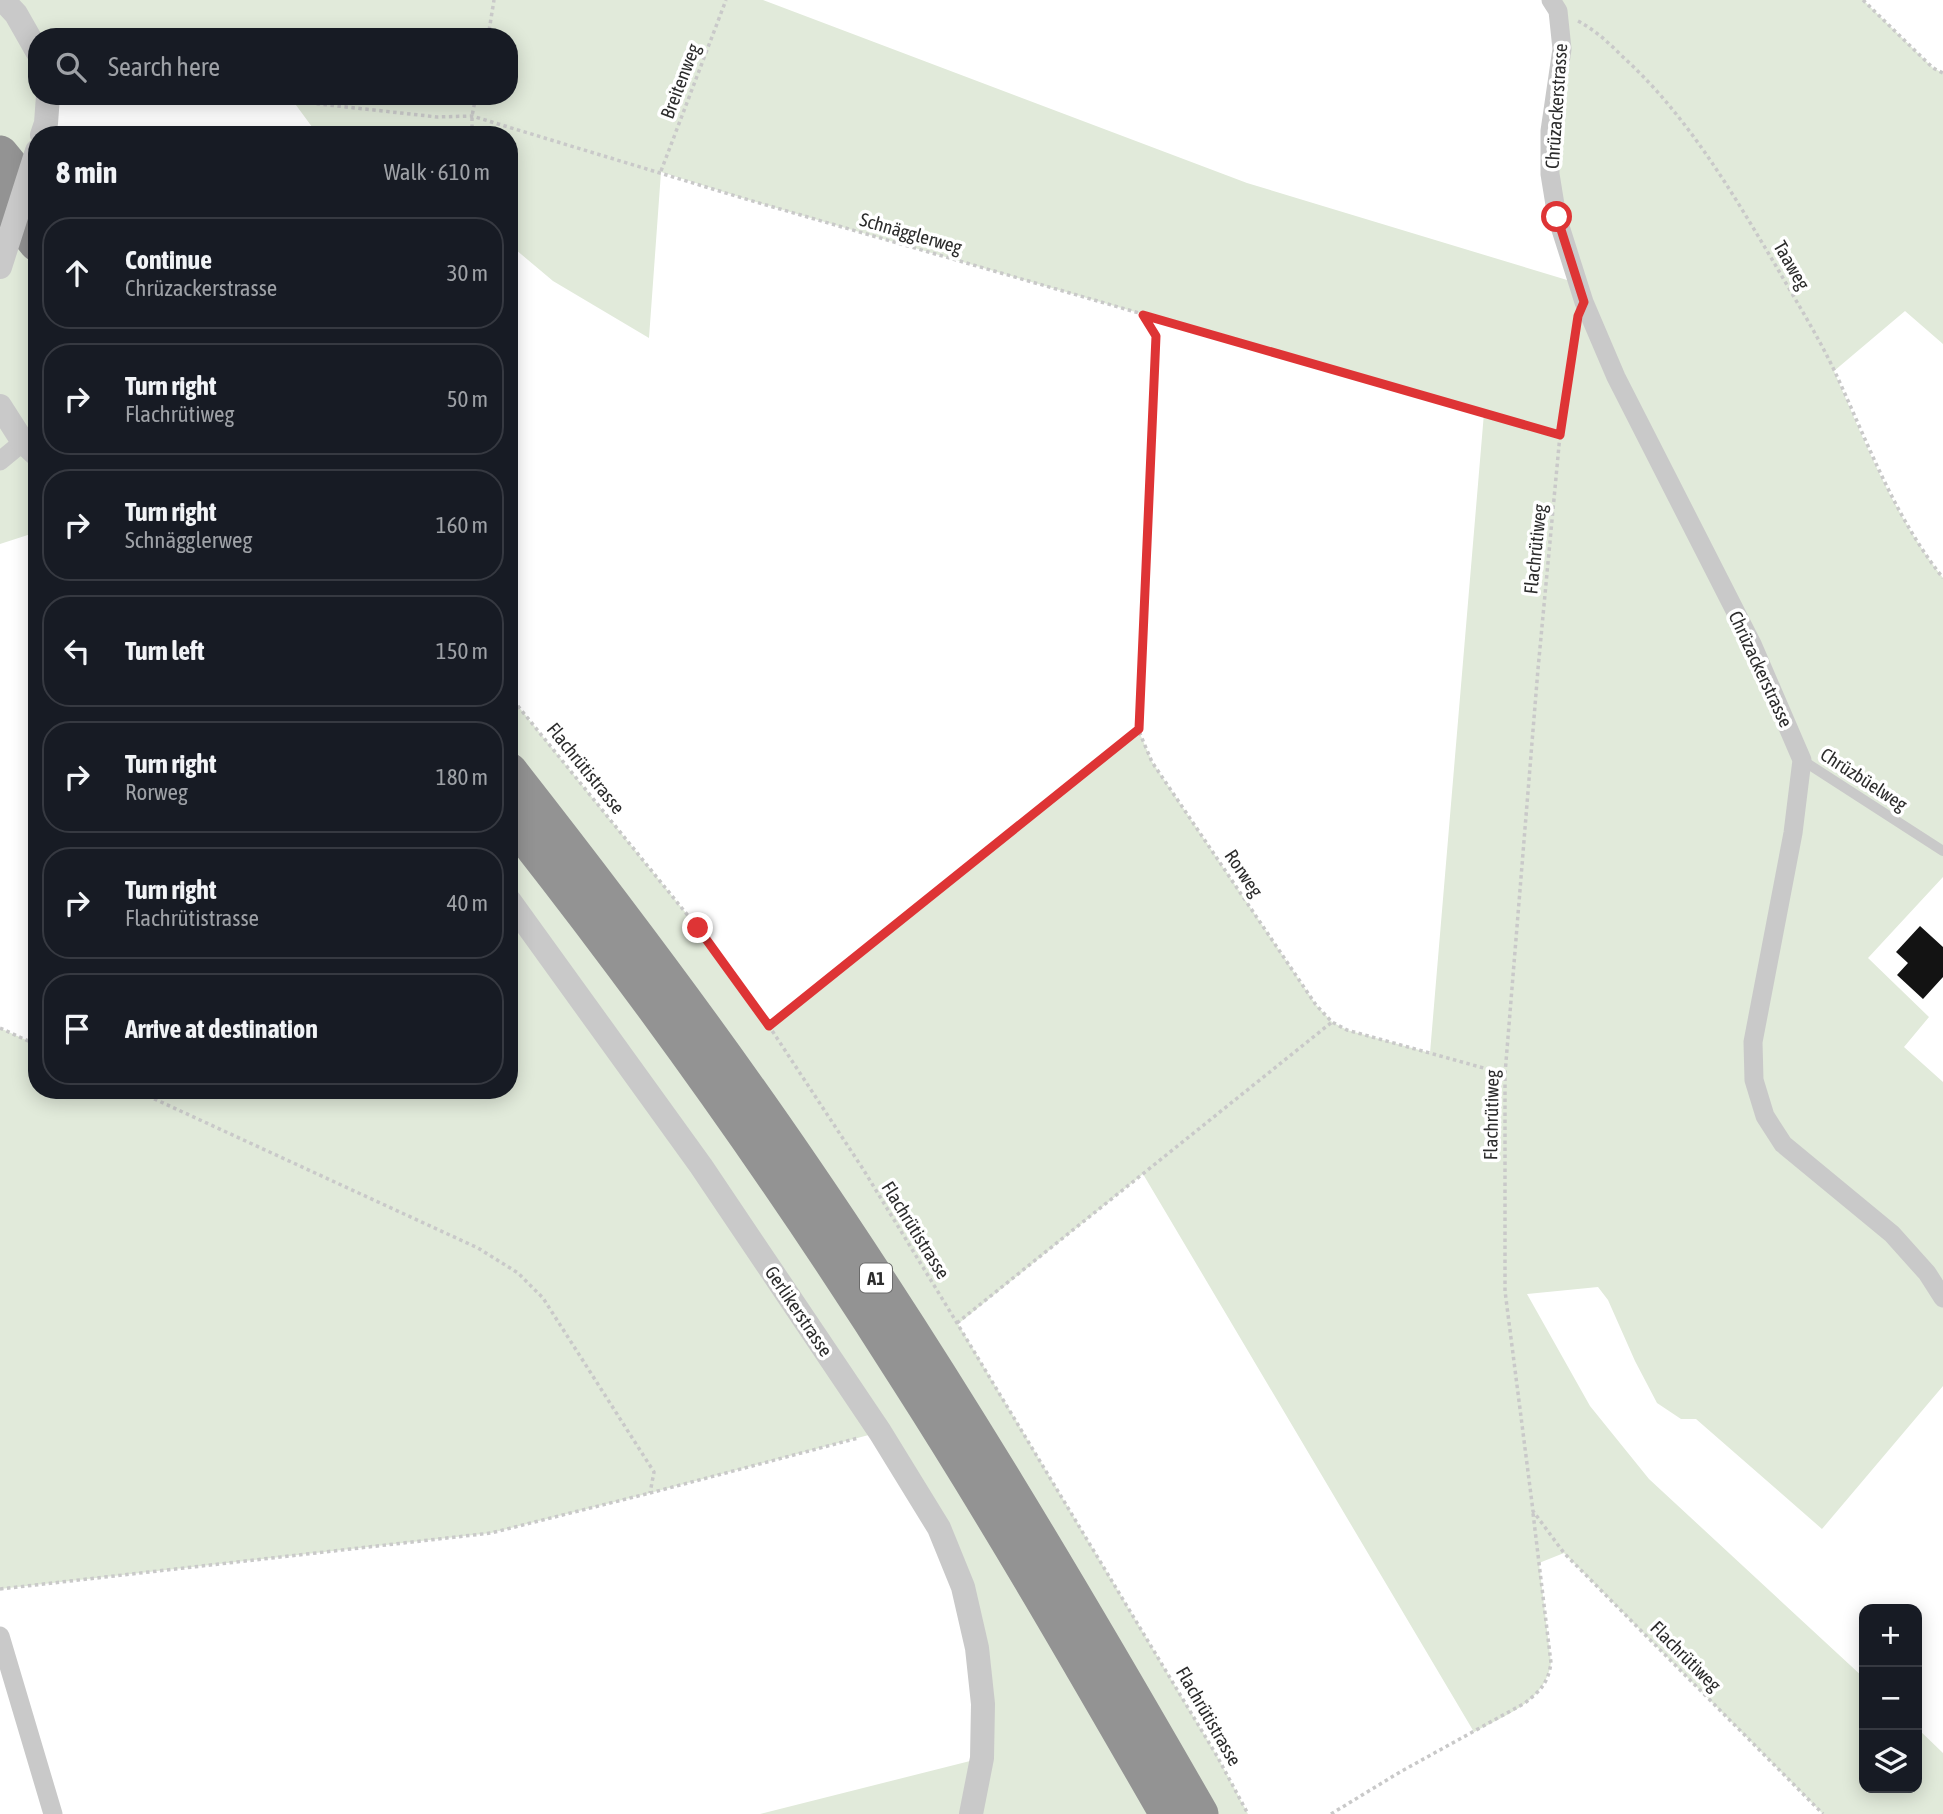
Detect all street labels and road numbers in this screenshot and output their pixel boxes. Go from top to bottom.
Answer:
street label: Breitenweg [656,40,705,122]
street label: Chrüzackerstrasse [1541,43,1571,169]
street label: Schnägglerweg [857,208,965,258]
street label: Taaweg [1769,237,1815,294]
street label: Flachrütiweg [1519,502,1551,595]
street label: Chrüzackerstrasse [1724,607,1798,731]
street label: Flachrütistrasse [543,718,629,818]
street label: Chrüzbüelweg [1816,743,1912,816]
street label: Rorweg [1220,845,1268,901]
street label: Flachrütiweg [1479,1069,1503,1160]
street label: Flachrütistrasse [877,1177,955,1283]
street label: Gerlikerstrasse [761,1262,837,1360]
road number: A1 [860,1264,892,1293]
street label: Flachrütiweg [1646,1616,1726,1696]
street label: Flachrütistrasse [1172,1663,1246,1769]

